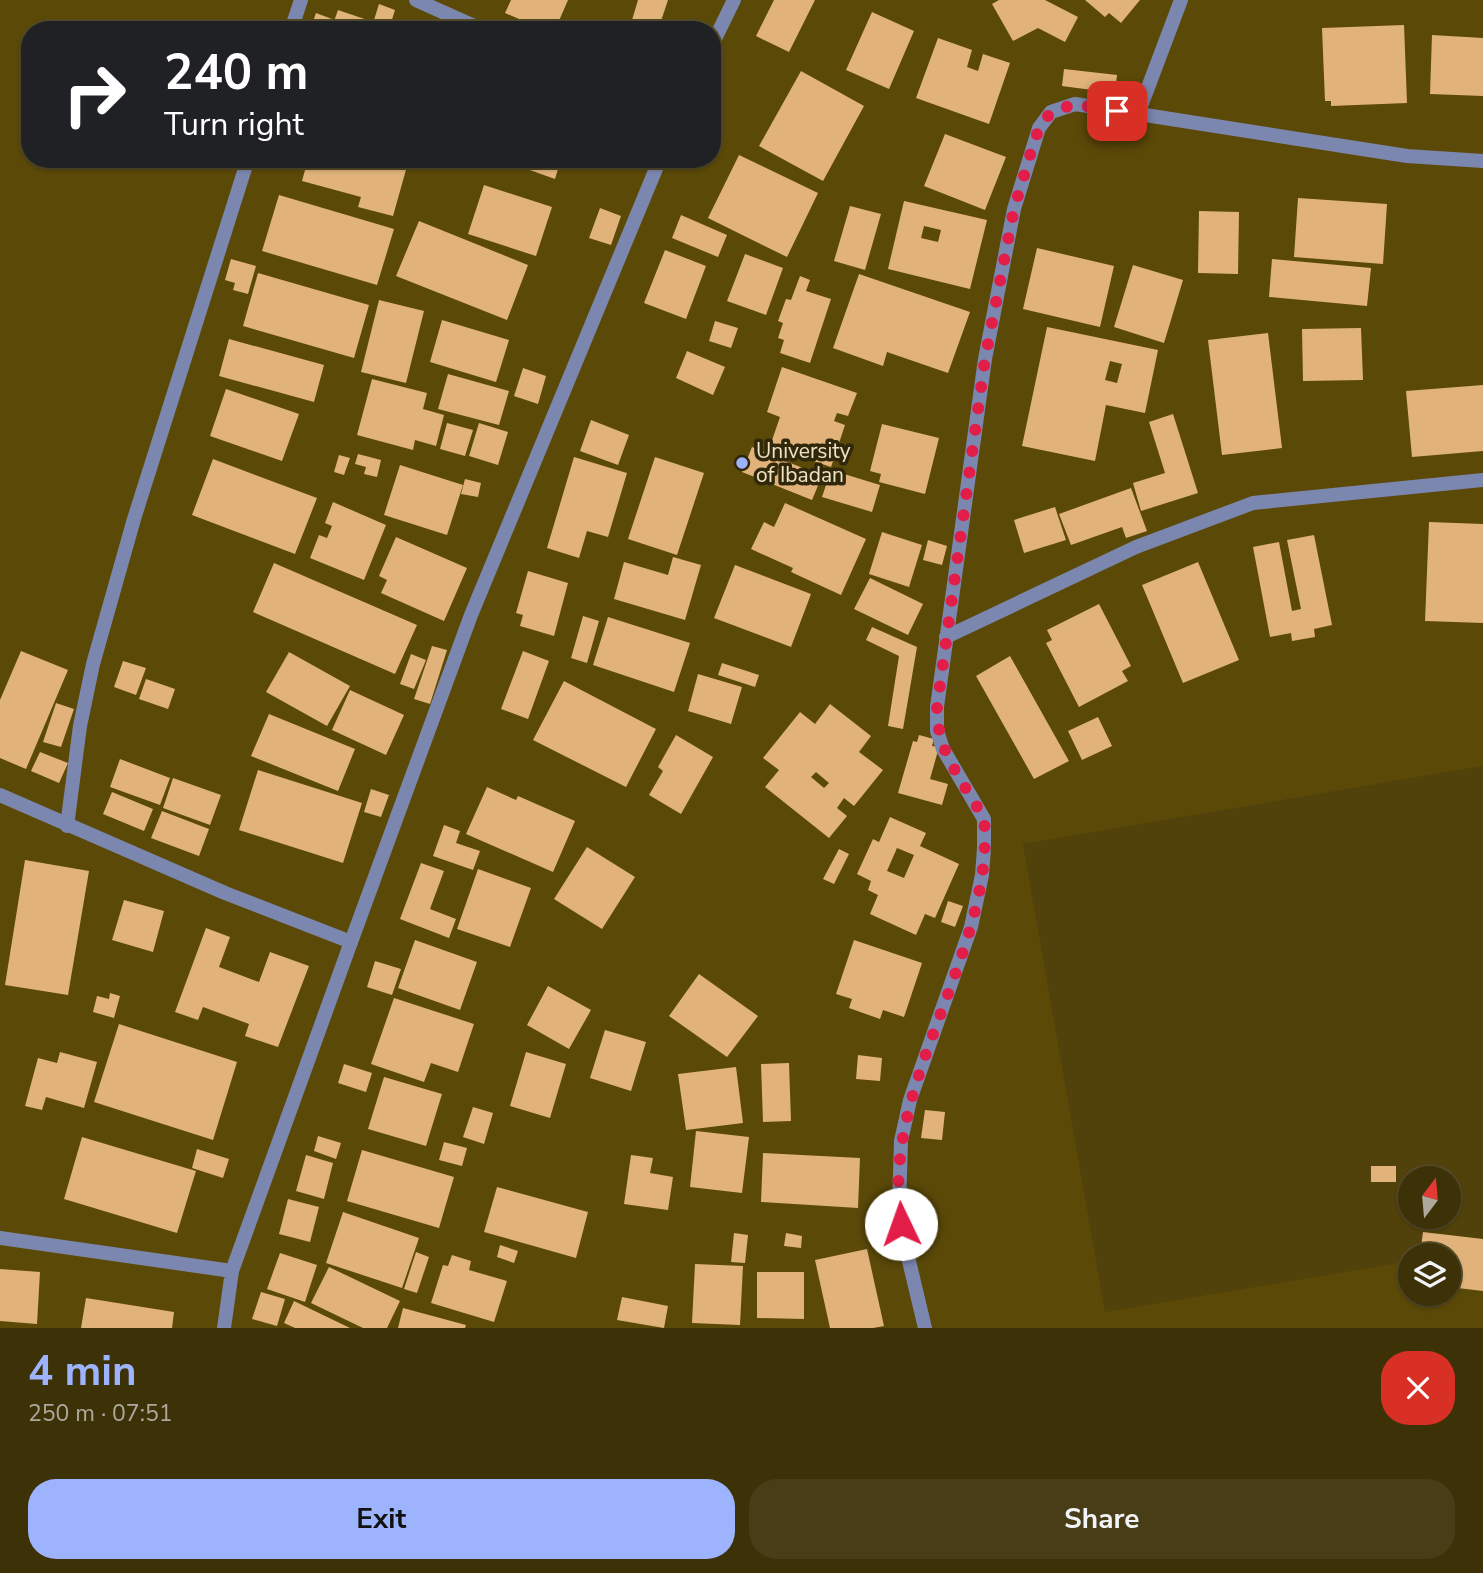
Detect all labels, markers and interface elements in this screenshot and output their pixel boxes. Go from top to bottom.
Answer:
text: 240 m [164,39,308,106]
icon: right [49,49,140,140]
pin [1087,81,1147,141]
icon: arrive [1098,92,1136,130]
text: Turn right [164,103,304,146]
place label: University of Ibadan [756,437,851,489]
marker: University of Ibadan [734,455,750,471]
north arrow [1398,1166,1461,1228]
map controls [1398,1166,1461,1306]
position arrow [864,1187,938,1261]
button: layers [1398,1243,1461,1306]
text: 4 min [28,1343,137,1400]
button: close [1381,1351,1455,1425]
text: 250 m · 07:51 [28,1398,173,1429]
button: Exit [28,1479,735,1559]
button: Share [749,1479,1455,1559]

